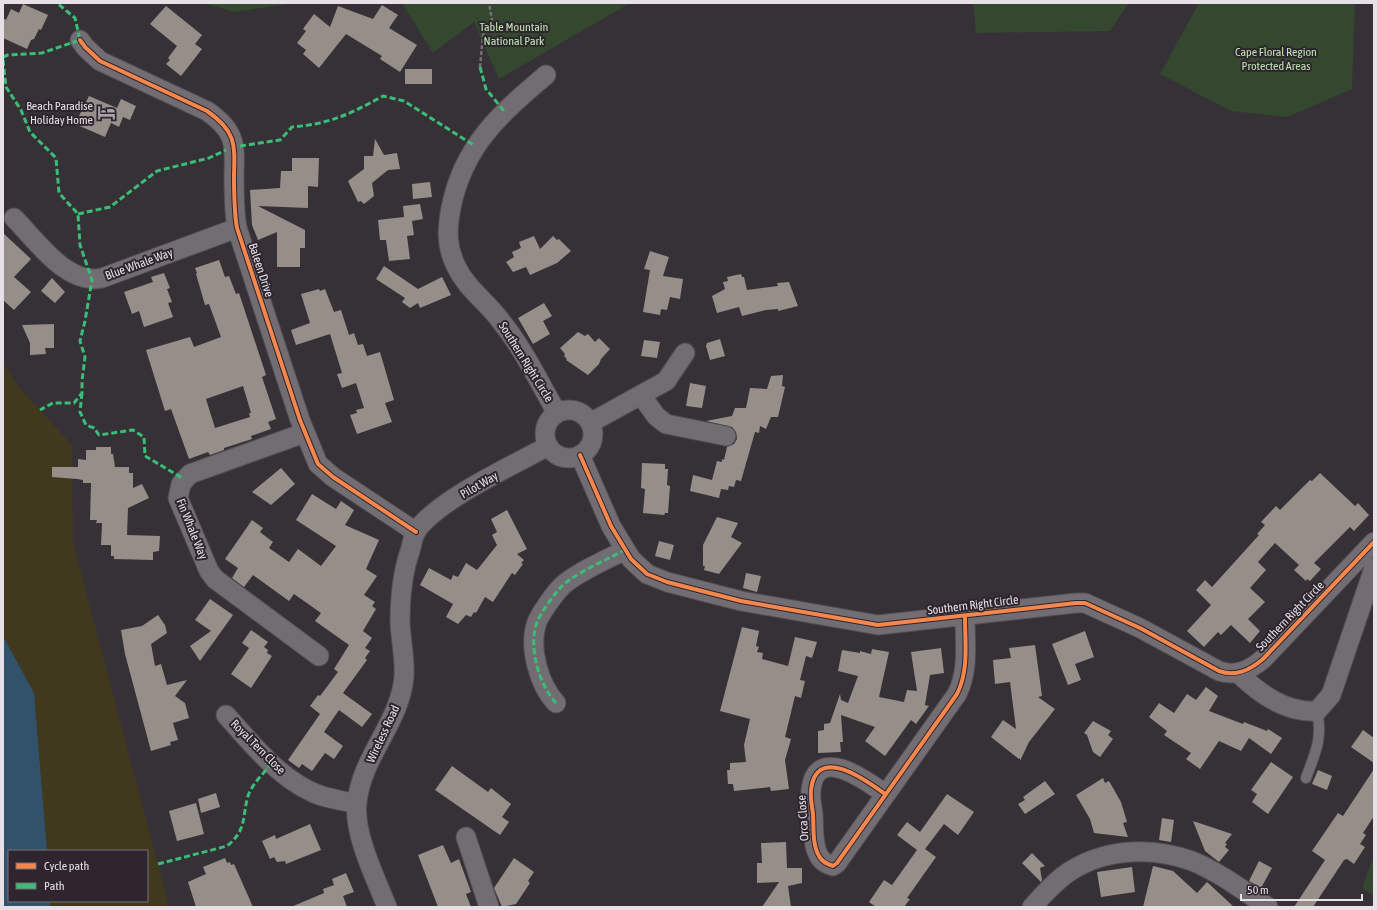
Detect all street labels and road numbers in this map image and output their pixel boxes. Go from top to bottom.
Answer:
street label: Baleen Drive [246,241,276,299]
street label: Blue Whale Way [103,245,175,283]
street label: Southern Right Circle [496,319,556,405]
street label: Pilot Way [458,469,500,501]
street label: Fin Whale Way [173,497,211,561]
street label: Southern Right Circle [1253,578,1327,654]
street label: Southern Right Circle [927,592,1019,618]
street label: Wireless Road [364,703,402,765]
street label: Royal Tern Close [228,717,288,777]
street label: Orca Close [794,795,812,841]

